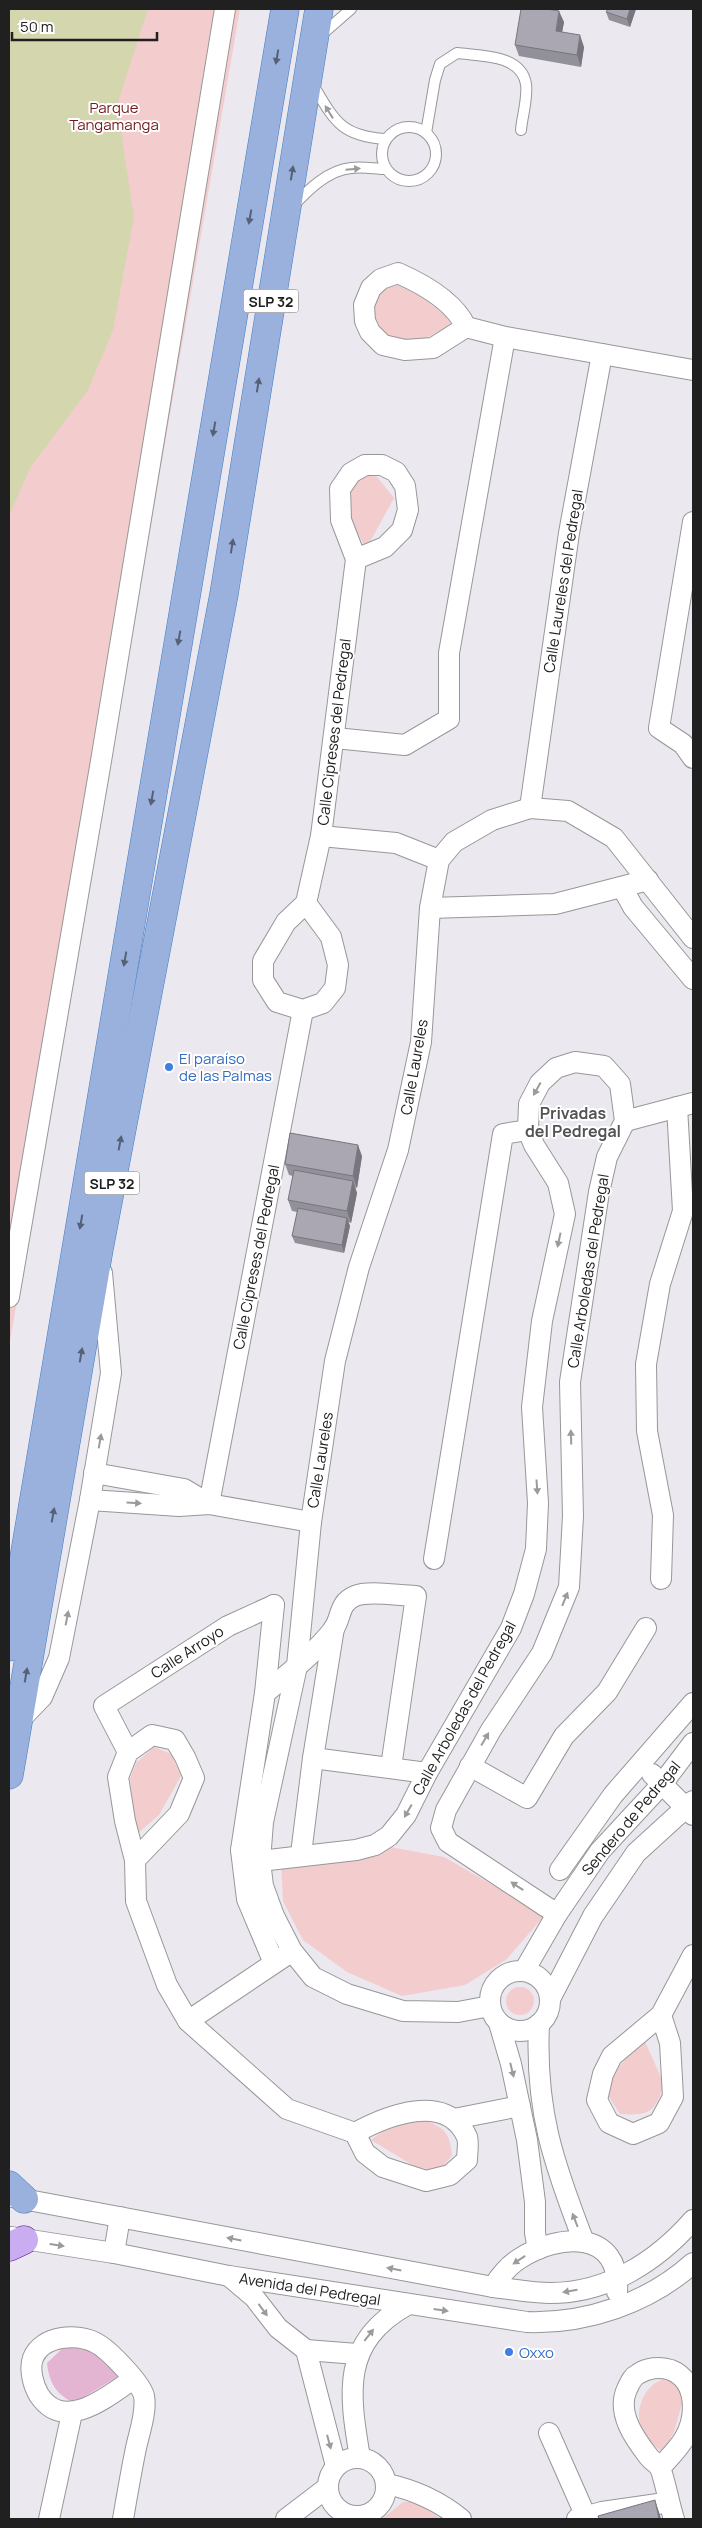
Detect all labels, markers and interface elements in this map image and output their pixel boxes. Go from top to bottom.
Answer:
scale bar [12,10,158,42]
text: 50 m [20,16,54,37]
one-way arrow [272,49,280,65]
park label: Parque Tangamanga [69,97,159,135]
one-way arrow [324,105,334,118]
one-way arrow [289,165,297,181]
one-way arrow [346,165,362,173]
one-way arrow [246,209,254,225]
road number: SLP 32 [244,290,298,312]
one-way arrow [254,377,262,393]
one-way arrow [210,421,218,437]
street label: Calle Laureles del Pedregal [538,488,588,674]
one-way arrow [228,537,236,553]
one-way arrow [175,631,183,647]
street label: Calle Cipreses del Pedregal [312,637,356,827]
one-way arrow [148,791,156,807]
one-way arrow [121,951,129,967]
street label: Calle Laureles [395,1017,433,1117]
place label: El paraíso de las Palmas [179,1048,272,1086]
marker: El paraíso de las Palmas [163,1061,175,1073]
one-way arrow [533,1082,542,1096]
district label: Privadas del Pedregal [525,1102,621,1142]
one-way arrow [116,1135,124,1151]
street label: Calle Cipreses del Pedregal [228,1163,284,1351]
road number: SLP 32 [84,1172,140,1194]
street label: Calle Arboledas del Pedregal [562,1172,614,1370]
one-way arrow [76,1215,84,1231]
one-way arrow [555,1232,563,1247]
one-way arrow [78,1346,86,1362]
street label: Calle Laureles [302,1410,338,1510]
one-way arrow [567,1429,575,1445]
one-way arrow [96,1433,104,1449]
one-way arrow [534,1479,542,1495]
one-way arrow [127,1500,143,1508]
one-way arrow [50,1506,58,1522]
one-way arrow [561,1591,569,1606]
one-way arrow [63,1609,71,1625]
street label: Calle Arboledas del Pedregal [407,1617,521,1799]
street label: Calle Arroyo [146,1621,228,1683]
one-way arrow [22,1666,30,1682]
one-way arrow [481,1733,490,1746]
street label: Sendero de Pedregal [577,1756,685,1880]
one-way arrow [403,1804,412,1817]
one-way arrow [510,1882,523,1891]
one-way arrow [508,2063,516,2078]
one-way arrow [571,2213,579,2227]
one-way arrow [226,2234,242,2242]
one-way arrow [49,2241,65,2249]
one-way arrow [512,2255,526,2265]
one-way arrow [385,2264,401,2272]
street label: Avenida del Pedregal [238,2267,382,2311]
one-way arrow [562,2287,578,2295]
one-way arrow [258,2303,268,2317]
one-way arrow [434,2306,450,2314]
one-way arrow [364,2328,374,2342]
place label: Oxxo [519,2342,554,2363]
marker: Oxxo [503,2346,515,2358]
one-way arrow [326,2434,334,2449]

